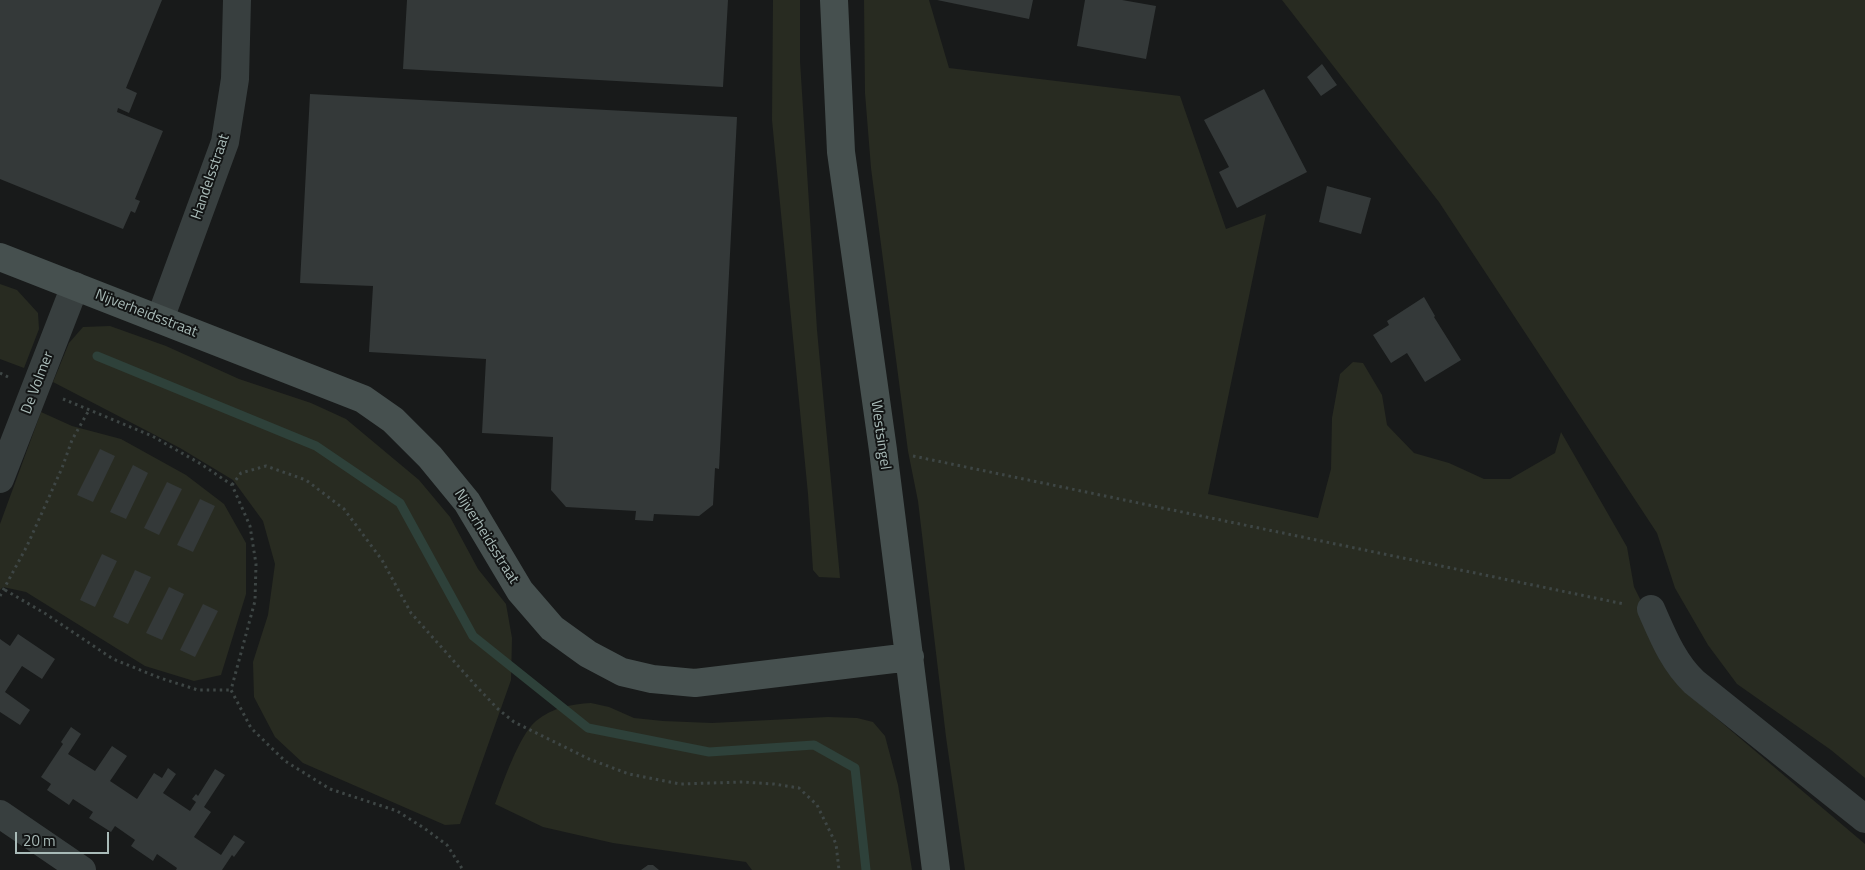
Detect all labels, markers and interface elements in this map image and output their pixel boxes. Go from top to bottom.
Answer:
street label: Handelsstraat [188,132,234,222]
street label: Nijverheidsstraat [92,286,200,342]
street label: De Volmer [18,349,58,417]
street label: Westsingel [866,399,894,471]
street label: Nijverheidsstraat [450,486,522,588]
scale bar [18,822,111,854]
text: 20 m [23,829,56,852]

